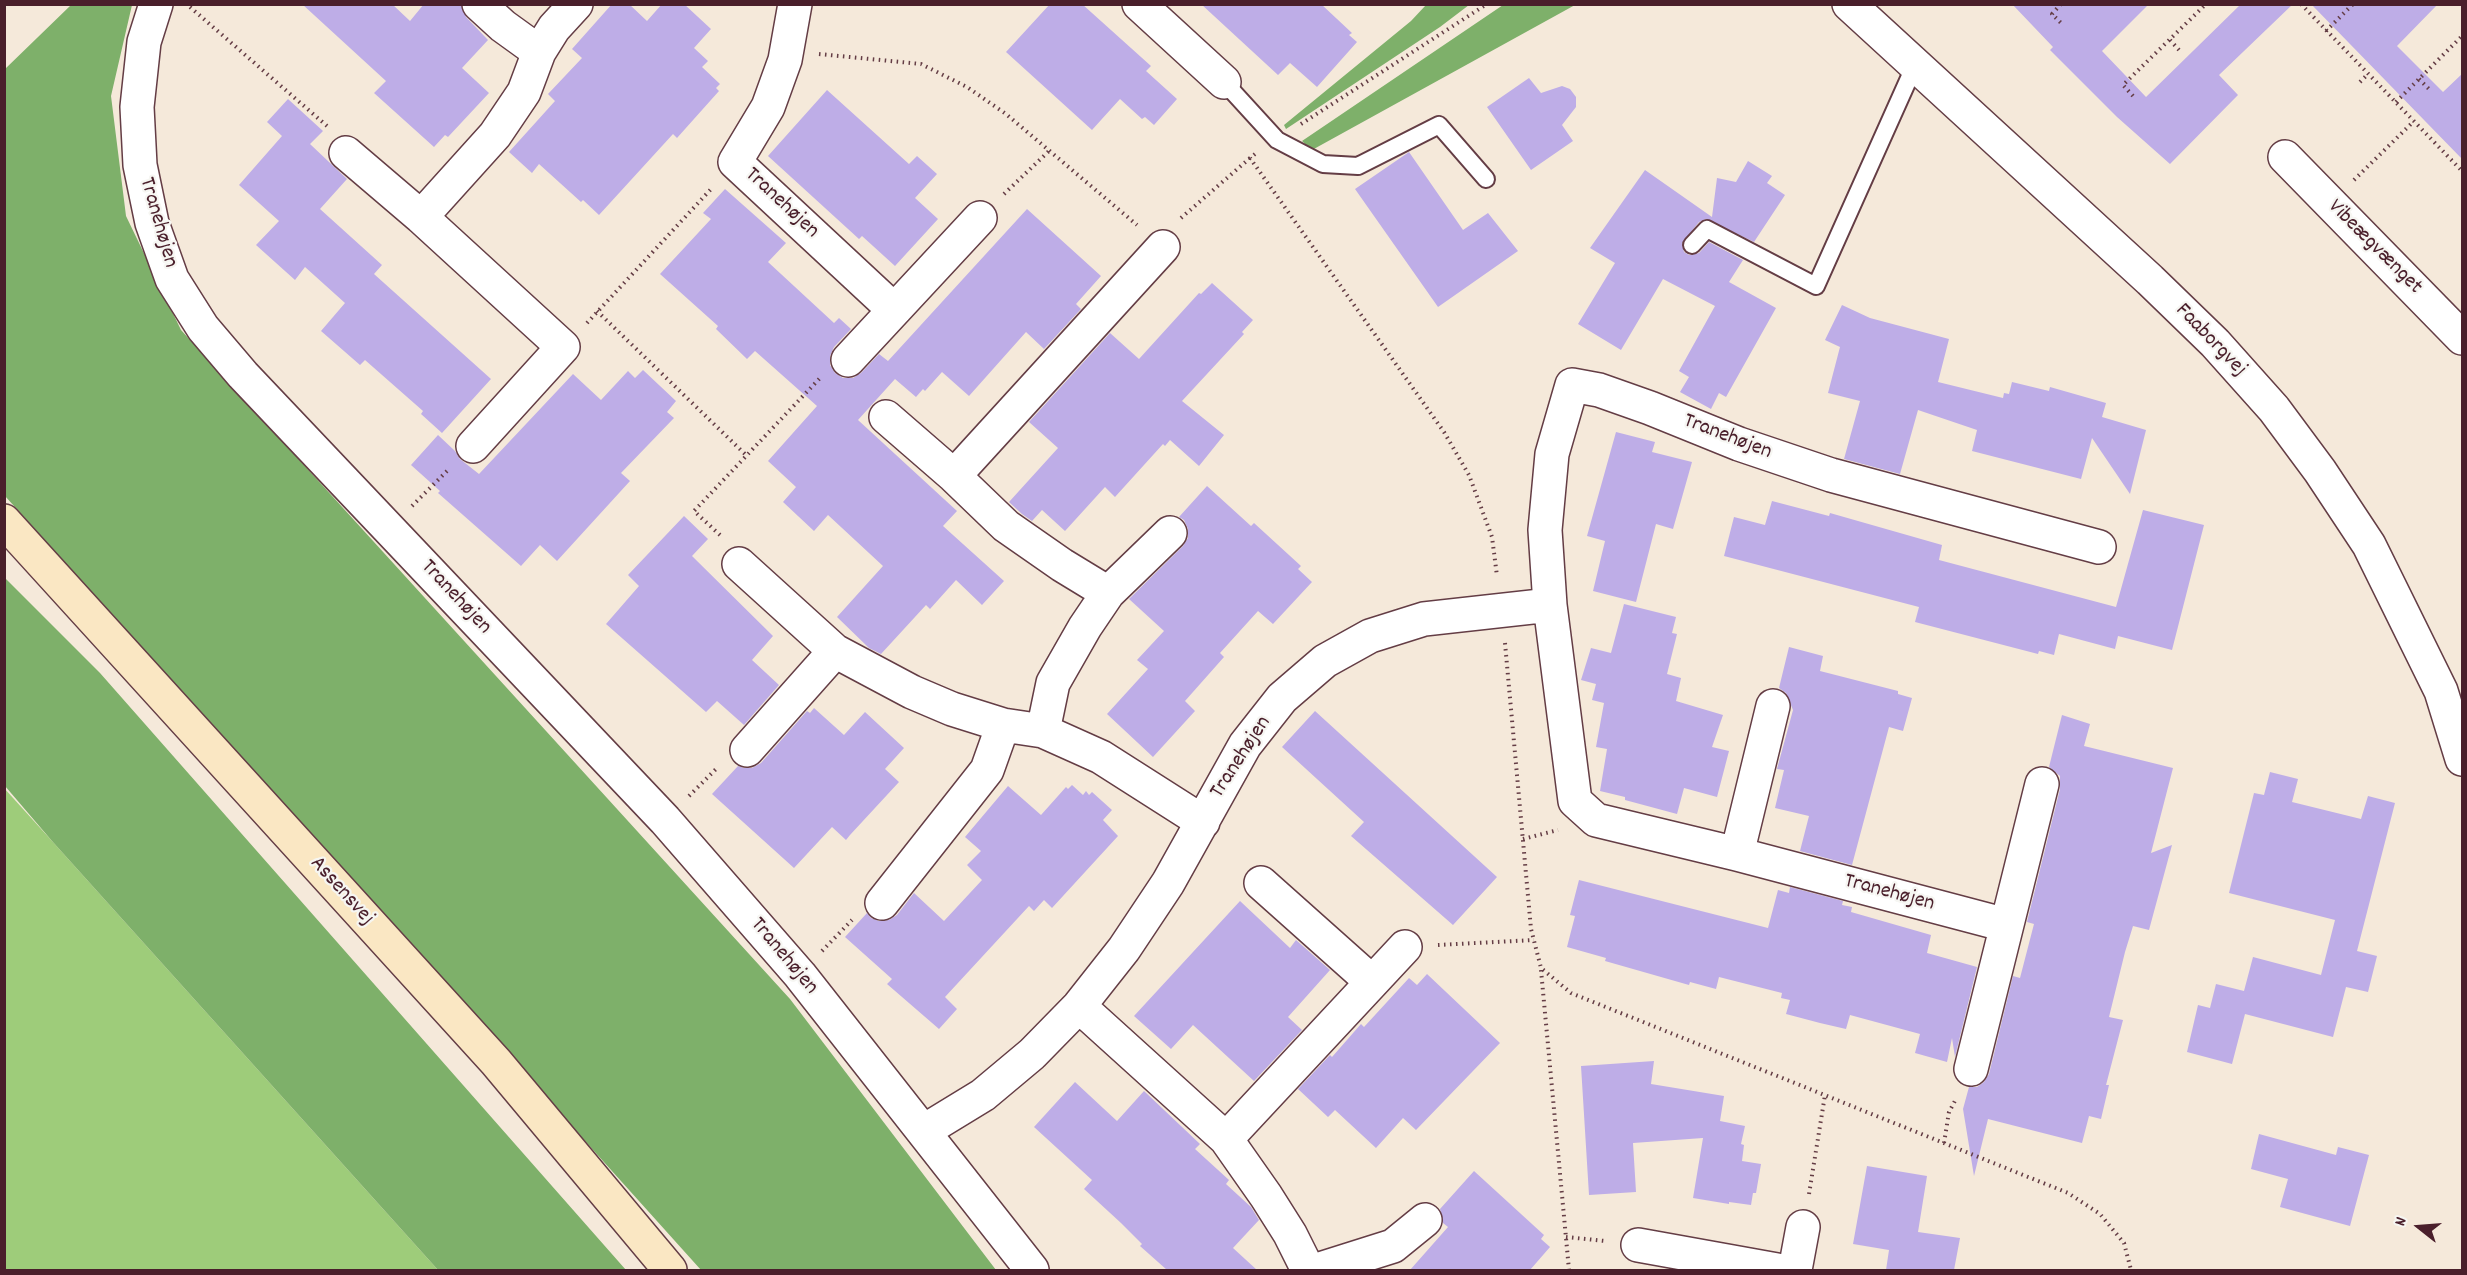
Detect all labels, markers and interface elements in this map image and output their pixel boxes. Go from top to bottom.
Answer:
street label: Tranehøjen [738,163,824,245]
street label: Tranehøjen [132,175,182,271]
street label: Vibeægvænget [2321,195,2427,301]
street label: Faaborgvej [2168,299,2252,383]
street label: Tranehøjen [1679,409,1775,467]
street label: Tranehøjen [414,555,496,641]
street label: Tranehøjen [1206,712,1278,804]
street label: Assensvej [303,852,379,932]
street label: Tranehøjen [1841,869,1937,919]
street label: Tranehøjen [743,913,823,1001]
north arrow [2389,1197,2449,1257]
text: N [2389,1214,2413,1229]

